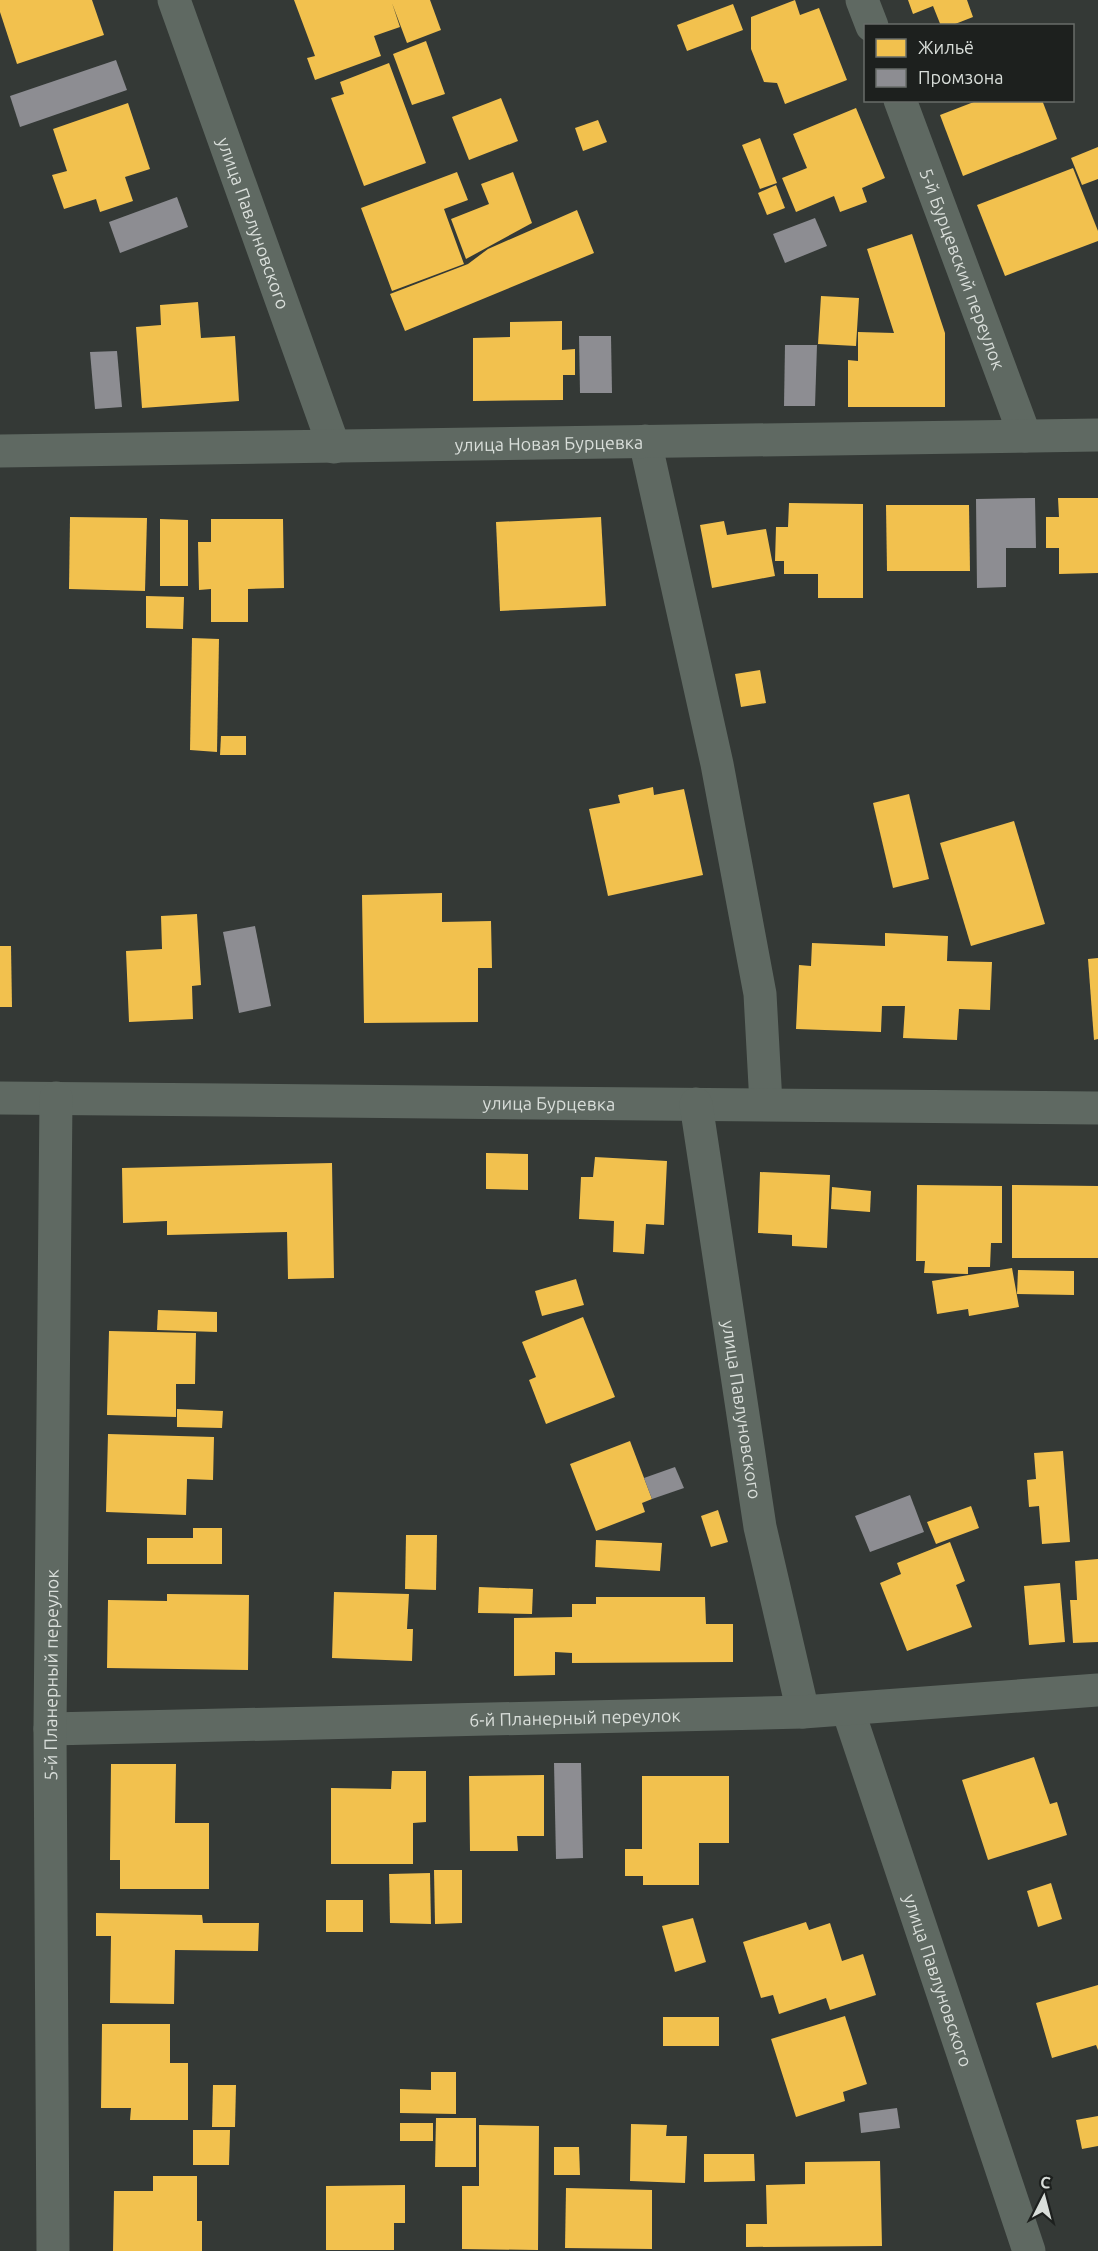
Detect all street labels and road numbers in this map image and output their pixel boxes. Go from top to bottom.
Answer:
street label: улица Павлуновского [214,135,294,312]
street label: 5-й Бурцевский переулок [916,165,1009,372]
street label: улица Новая Бурцевка [454,432,643,454]
street label: улица Бурцевка [483,1092,615,1114]
street label: улица Павлуновского [719,1319,766,1500]
street label: 5-й Планерный переулок [40,1569,62,1781]
street label: 6-й Планерный переулок [469,1705,681,1730]
street label: улица Павлуновского [900,1891,977,2069]

